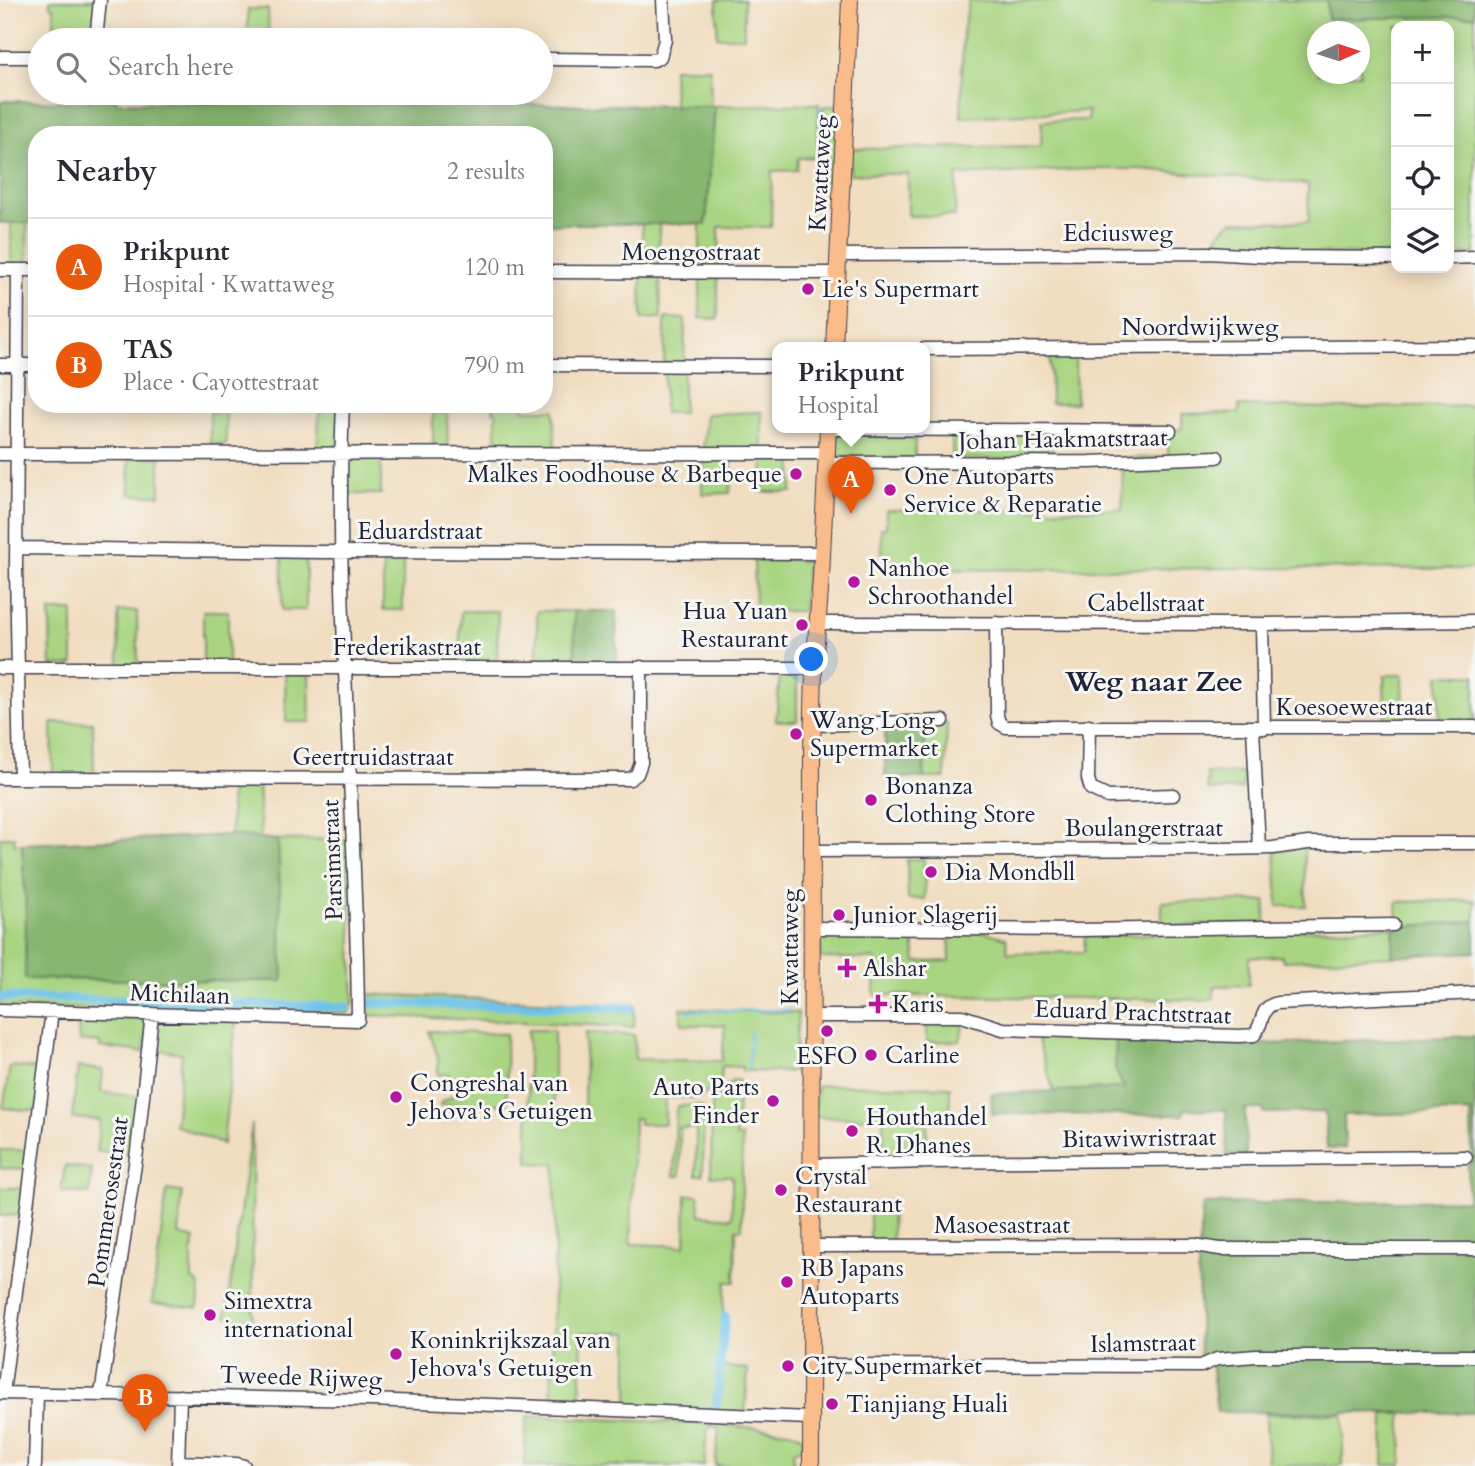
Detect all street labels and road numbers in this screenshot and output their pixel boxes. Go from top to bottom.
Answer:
street label: Kwattaweg [801,113,840,232]
street label: Edciusweg [1063,217,1174,250]
street label: Moengostraat [621,236,761,269]
street label: Noordwijkweg [1121,311,1279,344]
street label: Johan Haakmatstraat [955,421,1168,458]
street label: Eduardstraat [357,515,483,548]
street label: Cabellstraat [1087,587,1205,620]
street label: Frederikastraat [333,631,482,664]
street label: Koesoewestraat [1276,691,1433,724]
street label: Geertruidastraat [292,741,454,774]
street label: Parsimstraat [314,798,351,921]
street label: Boulangerstraat [1065,812,1224,845]
street label: Kwattaweg [774,888,807,1005]
street label: Michilaan [129,976,231,1013]
street label: Eduard Prachtstraat [1034,993,1232,1032]
street label: Pommerosestraat [80,1114,137,1290]
street label: Bitawiwristraat [1062,1121,1217,1156]
street label: Masoesastraat [934,1209,1070,1242]
street label: Islamstraat [1090,1326,1197,1361]
street label: Tweede Rijweg [219,1358,383,1397]

